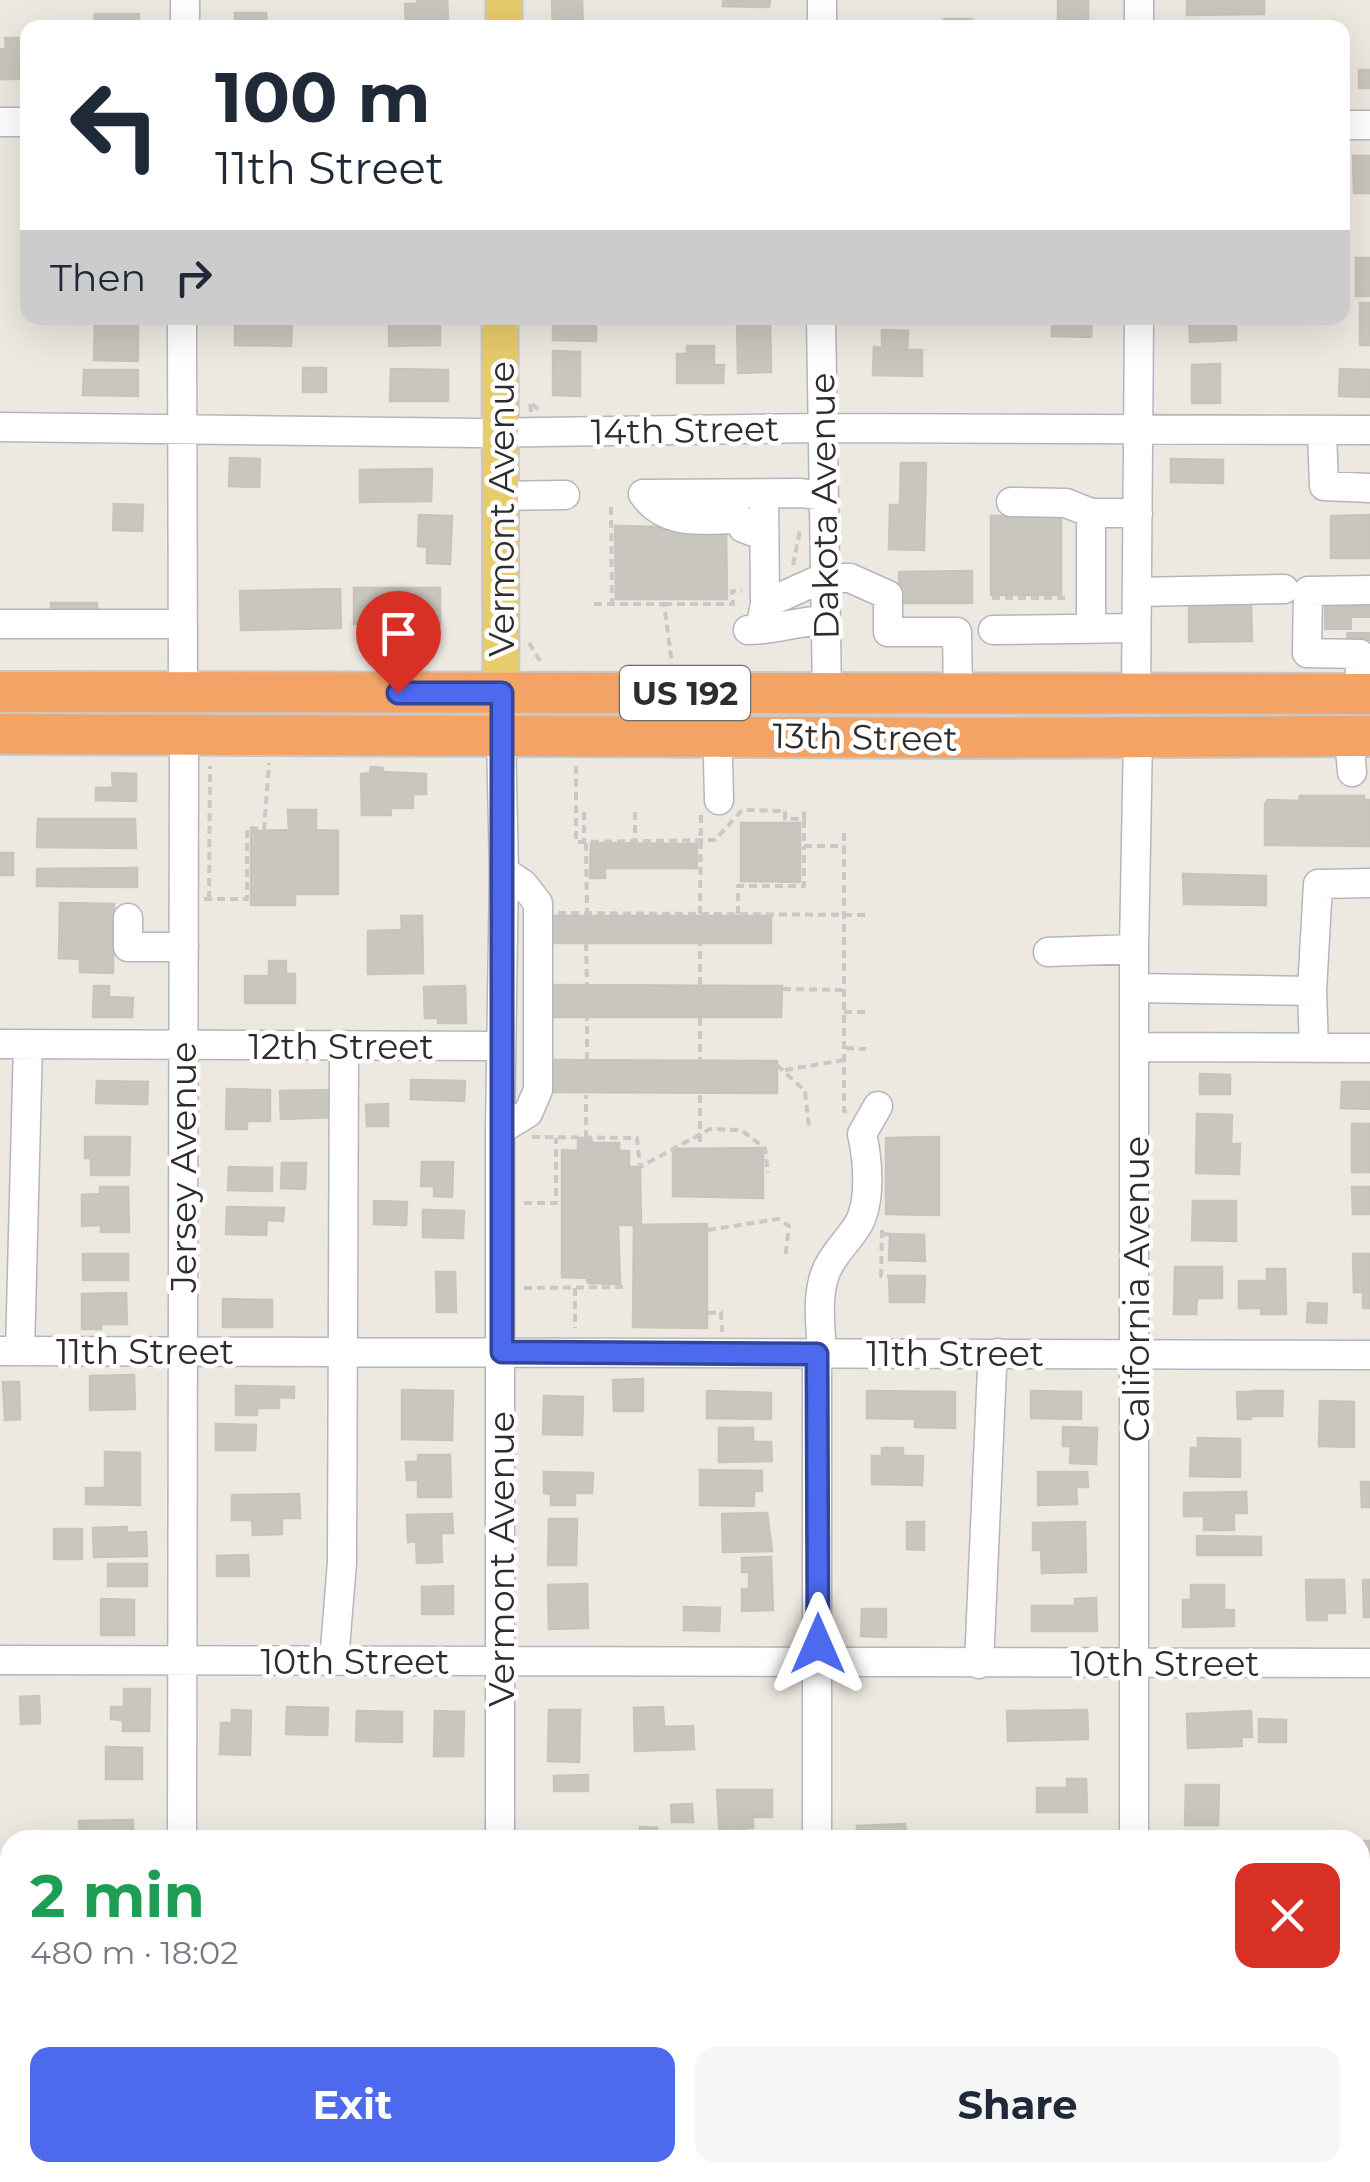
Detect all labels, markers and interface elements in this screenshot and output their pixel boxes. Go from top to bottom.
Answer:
text: 100 m [215,54,431,140]
icon: left [50,60,180,190]
text: 11th Street [215,140,444,195]
icon: right [166,250,221,305]
text: Then [50,254,146,301]
street label: Vermont Avenue [480,361,523,657]
street label: Dakota Avenue [800,372,848,640]
street label: 14th Street [590,407,780,453]
pin [356,591,441,694]
icon: arrive [371,606,426,661]
road number: US 192 [620,666,750,720]
street label: 13th Street [772,714,958,760]
street label: 12th Street [248,1025,434,1068]
street label: Jersey Avenue [162,1042,205,1293]
street label: California Avenue [1115,1136,1158,1442]
street label: 11th Street [56,1330,234,1373]
street label: 11th Street [866,1332,1044,1375]
street label: Vermont Avenue [480,1411,523,1707]
position arrow [766,1592,870,1696]
street label: 10th Street [260,1640,450,1683]
street label: 10th Street [1070,1642,1260,1685]
text: 2 min [30,1859,205,1932]
button: close [1235,1863,1340,1968]
text: 480 m · 18:02 [30,1933,238,1972]
button: Exit [30,2047,675,2162]
button: Share [695,2047,1340,2162]

